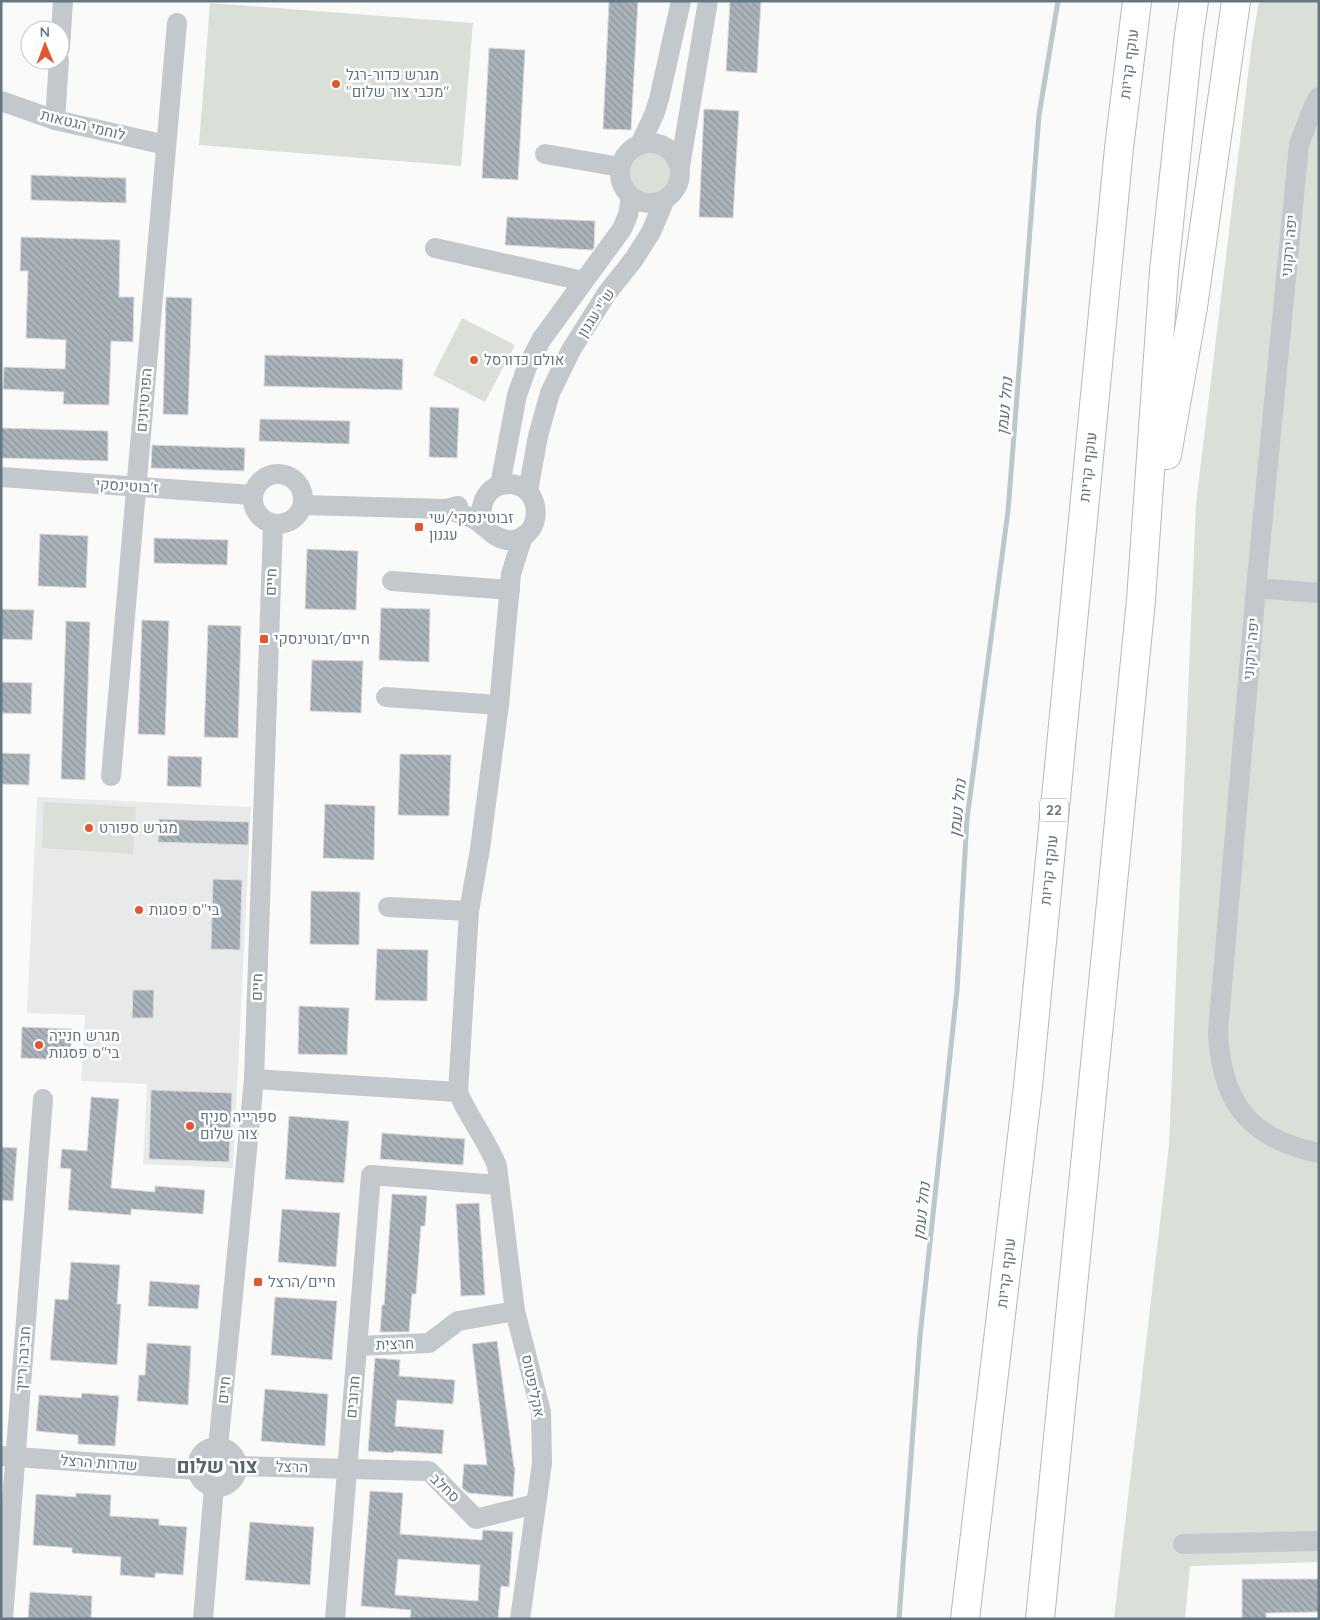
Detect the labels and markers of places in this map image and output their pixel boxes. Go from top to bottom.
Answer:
place label: מגרש כדור-רגל "מכבי צור שלום" [346,65,450,101]
marker: מגרש כדור-רגל "מכבי צור שלום" [330,78,342,90]
place label: אולם כדורסל [484,350,564,369]
marker: אולם כדורסל [468,354,480,366]
place label: זבוטינסקי/שי עגנון [429,508,514,544]
marker: זבוטינסקי/שי עגנון [413,521,425,533]
place label: חיים/זבוטינסקי [274,629,370,648]
marker: חיים/זבוטינסקי [258,633,270,645]
place label: מגרש ספורט [99,818,178,837]
marker: מגרש ספורט [83,822,95,834]
place label: בי"ס פסגות [149,900,219,919]
marker: בי"ס פסגות [133,904,145,916]
place label: מגרש חנייה בי"ס פסגות [49,1026,120,1062]
marker: מגרש חנייה בי"ס פסגות [33,1039,45,1051]
place label: ספרייה סניף צור שלום [200,1107,277,1143]
marker: ספרייה סניף צור שלום [184,1120,196,1132]
place label: חיים/הרצל [268,1272,336,1291]
marker: חיים/הרצל [252,1276,264,1288]

